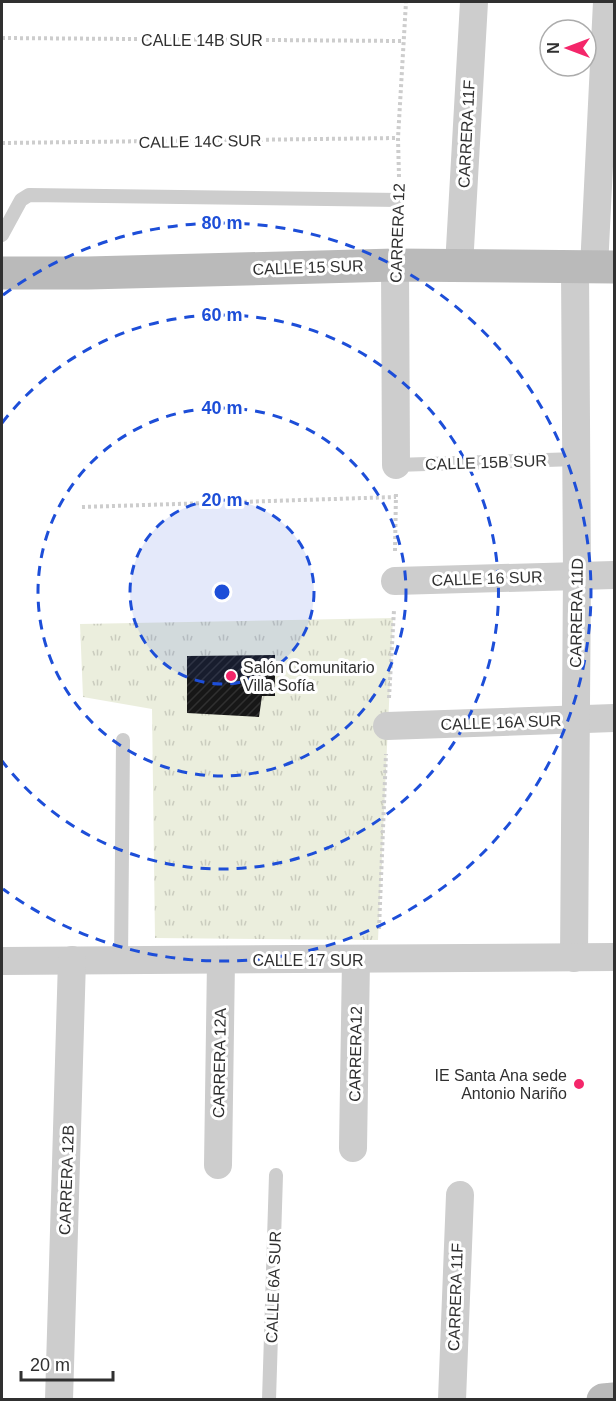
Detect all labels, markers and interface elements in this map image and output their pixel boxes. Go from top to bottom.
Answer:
north arrow [538,18,598,78]
street label: CALLE 14B SUR [141,32,263,49]
text: N [545,42,562,54]
street label: CARRERA 11F [455,79,478,188]
street label: CALLE 14C SUR [139,132,262,151]
street label: CARRERA 12 [387,183,408,283]
text: 80 m [201,213,243,233]
street label: CALLE 15 SUR [252,257,364,278]
text: 60 m [201,305,243,325]
text: 40 m [201,398,243,418]
street label: CALLE 15B SUR [425,452,547,473]
text: 20 m [201,490,243,510]
street label: CARRERA 11D [567,558,586,668]
street label: CALLE 16 SUR [431,568,543,589]
centre of rings [212,582,232,602]
place label: Salón Comunitario Villa Sofía [243,659,375,694]
marker: Salón Comunitario Villa Sofía [224,669,238,683]
street label: CALLE 16A SUR [440,712,562,733]
street label: CALLE 17 SUR [252,952,364,969]
street label: CARRERA12 [346,1006,365,1102]
street label: CARRERA 12A [210,1007,229,1118]
place label: IE Santa Ana sede Antonio Nariño [434,1067,567,1102]
marker: IE Santa Ana sede Antonio Nariño [572,1077,586,1091]
street label: CARRERA 12B [56,1125,77,1235]
street label: CALLE 6A SUR [263,1231,284,1343]
street label: CARRERA 11F [445,1242,466,1351]
scale bar [21,1344,112,1382]
text: 20 m [30,1355,70,1375]

